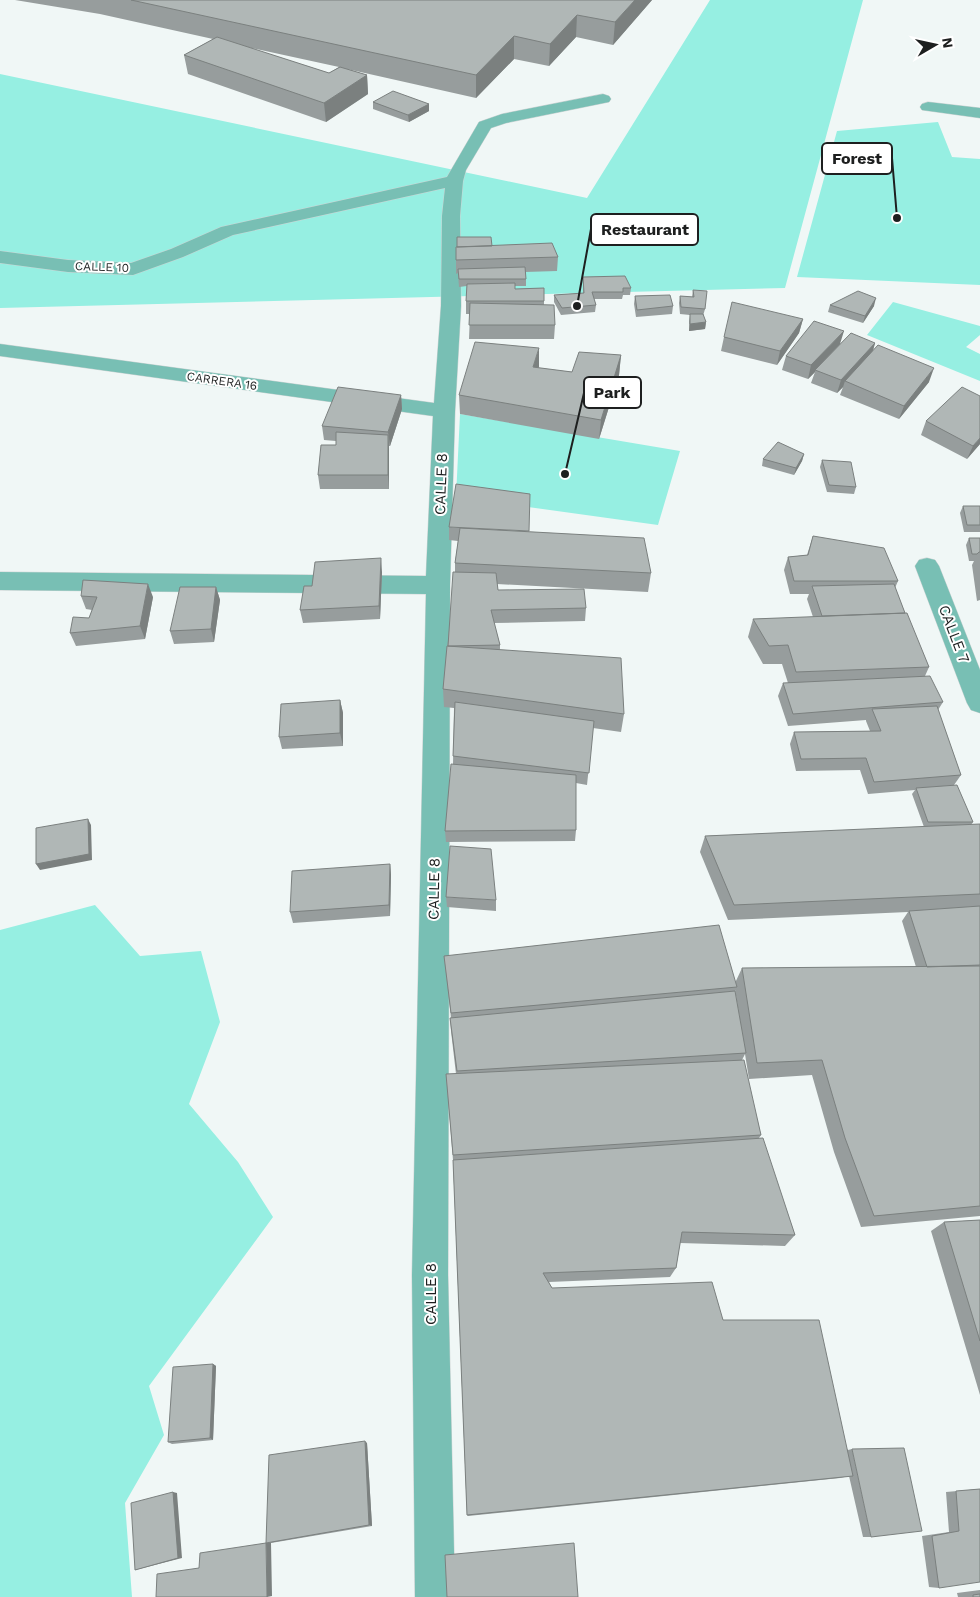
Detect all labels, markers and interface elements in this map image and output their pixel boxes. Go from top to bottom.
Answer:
north arrow [910,20,960,70]
text: N [939,37,957,49]
callout: Forest [822,143,892,174]
text: Forest [832,149,882,168]
callout: Restaurant [591,214,698,245]
text: Restaurant [601,220,689,239]
street label: CALLE 10 [75,259,129,275]
street label: CARRERA 16 [186,369,258,393]
callout: Park [584,377,641,408]
text: Park [594,383,630,402]
street label: CALLE 8 [431,453,451,515]
street label: CALLE 7 [935,602,973,666]
street label: CALLE 8 [424,858,444,920]
street label: CALLE 8 [422,1263,440,1325]

